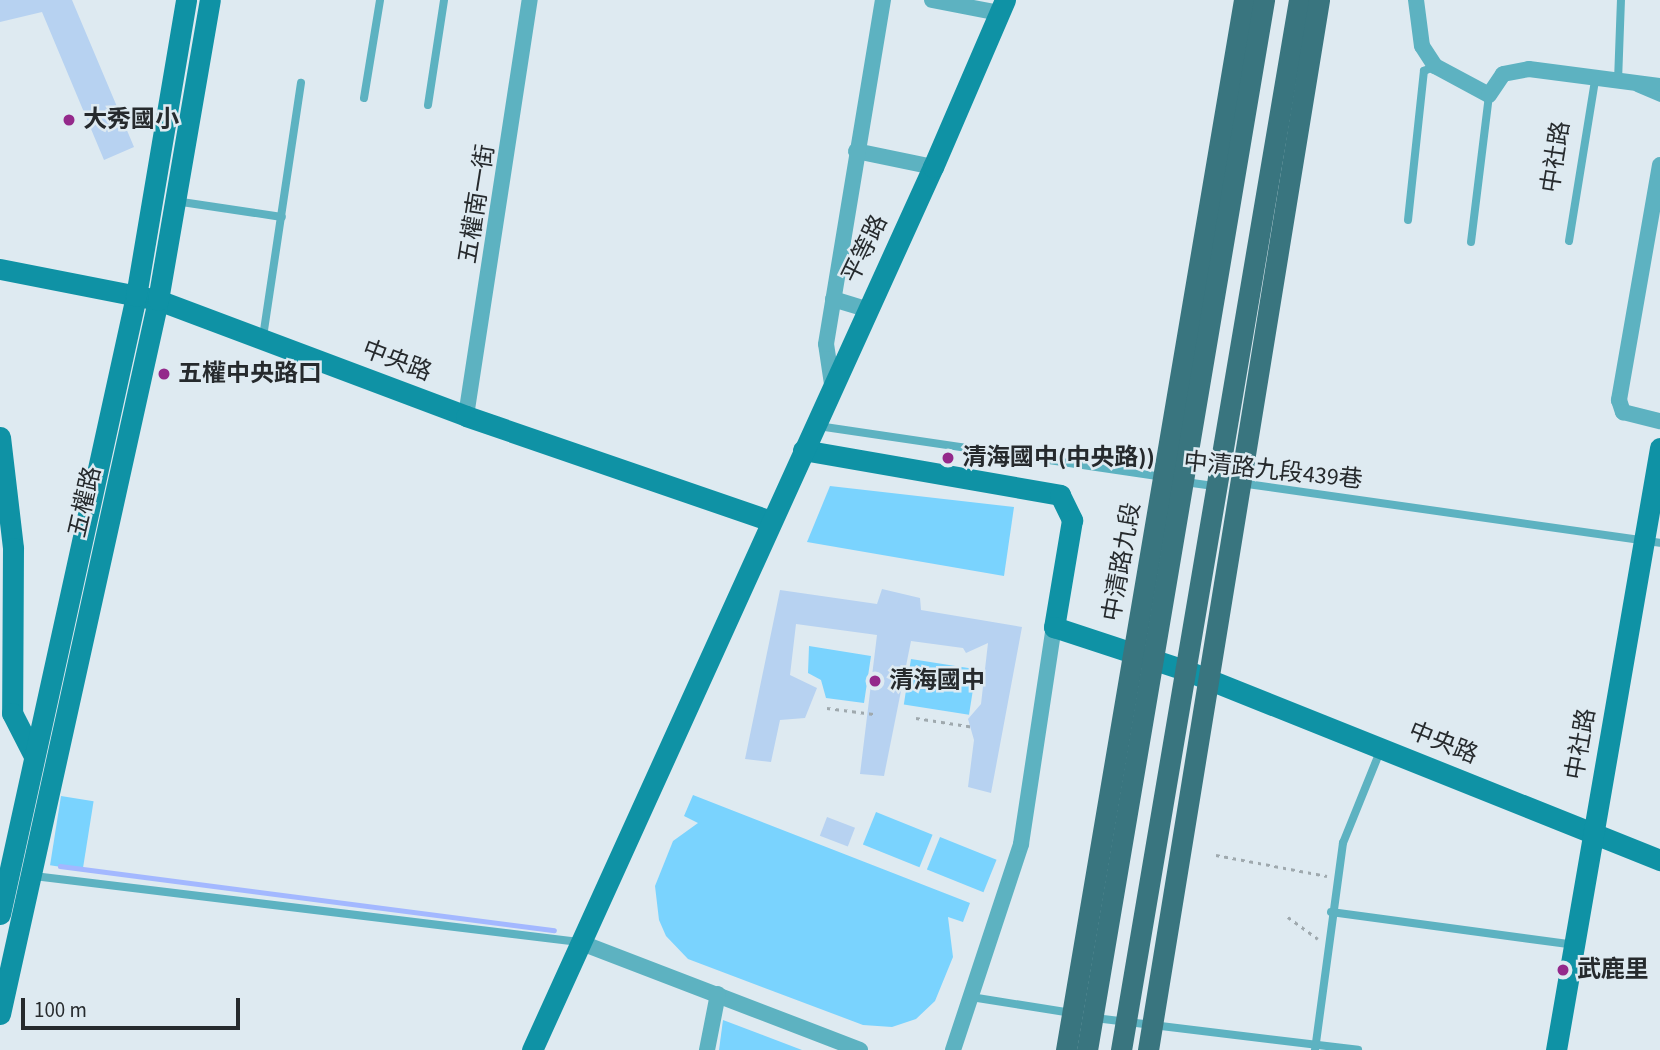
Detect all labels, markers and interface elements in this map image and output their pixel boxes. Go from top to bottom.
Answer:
place label: 大秀國小 [83,106,179,134]
marker: 大秀國小 [61,112,77,128]
street label: 中社路 [1536,119,1576,195]
street label: 五權南一街 [453,142,501,266]
street label: 平等路 [836,210,894,288]
street label: 中央路 [358,335,436,387]
place label: 五權中央路口 [178,360,322,388]
marker: 五權中央路口 [156,366,172,382]
place label: 清海國中(中央路)) [962,444,1155,472]
street label: 中清路九段439巷 [1182,447,1364,495]
marker: 清海國中(中央路)) [940,450,956,466]
street label: 五權路 [63,464,107,540]
street label: 中清路九段 [1097,500,1147,624]
place label: 清海國中 [889,667,985,695]
marker: 清海國中 [867,673,883,689]
street label: 中社路 [1561,706,1601,782]
street label: 中央路 [1404,716,1482,770]
place label: 武鹿里 [1577,956,1649,984]
marker: 武鹿里 [1555,962,1571,978]
scale bar [24,984,243,1028]
text: 100 m [34,995,87,1025]

